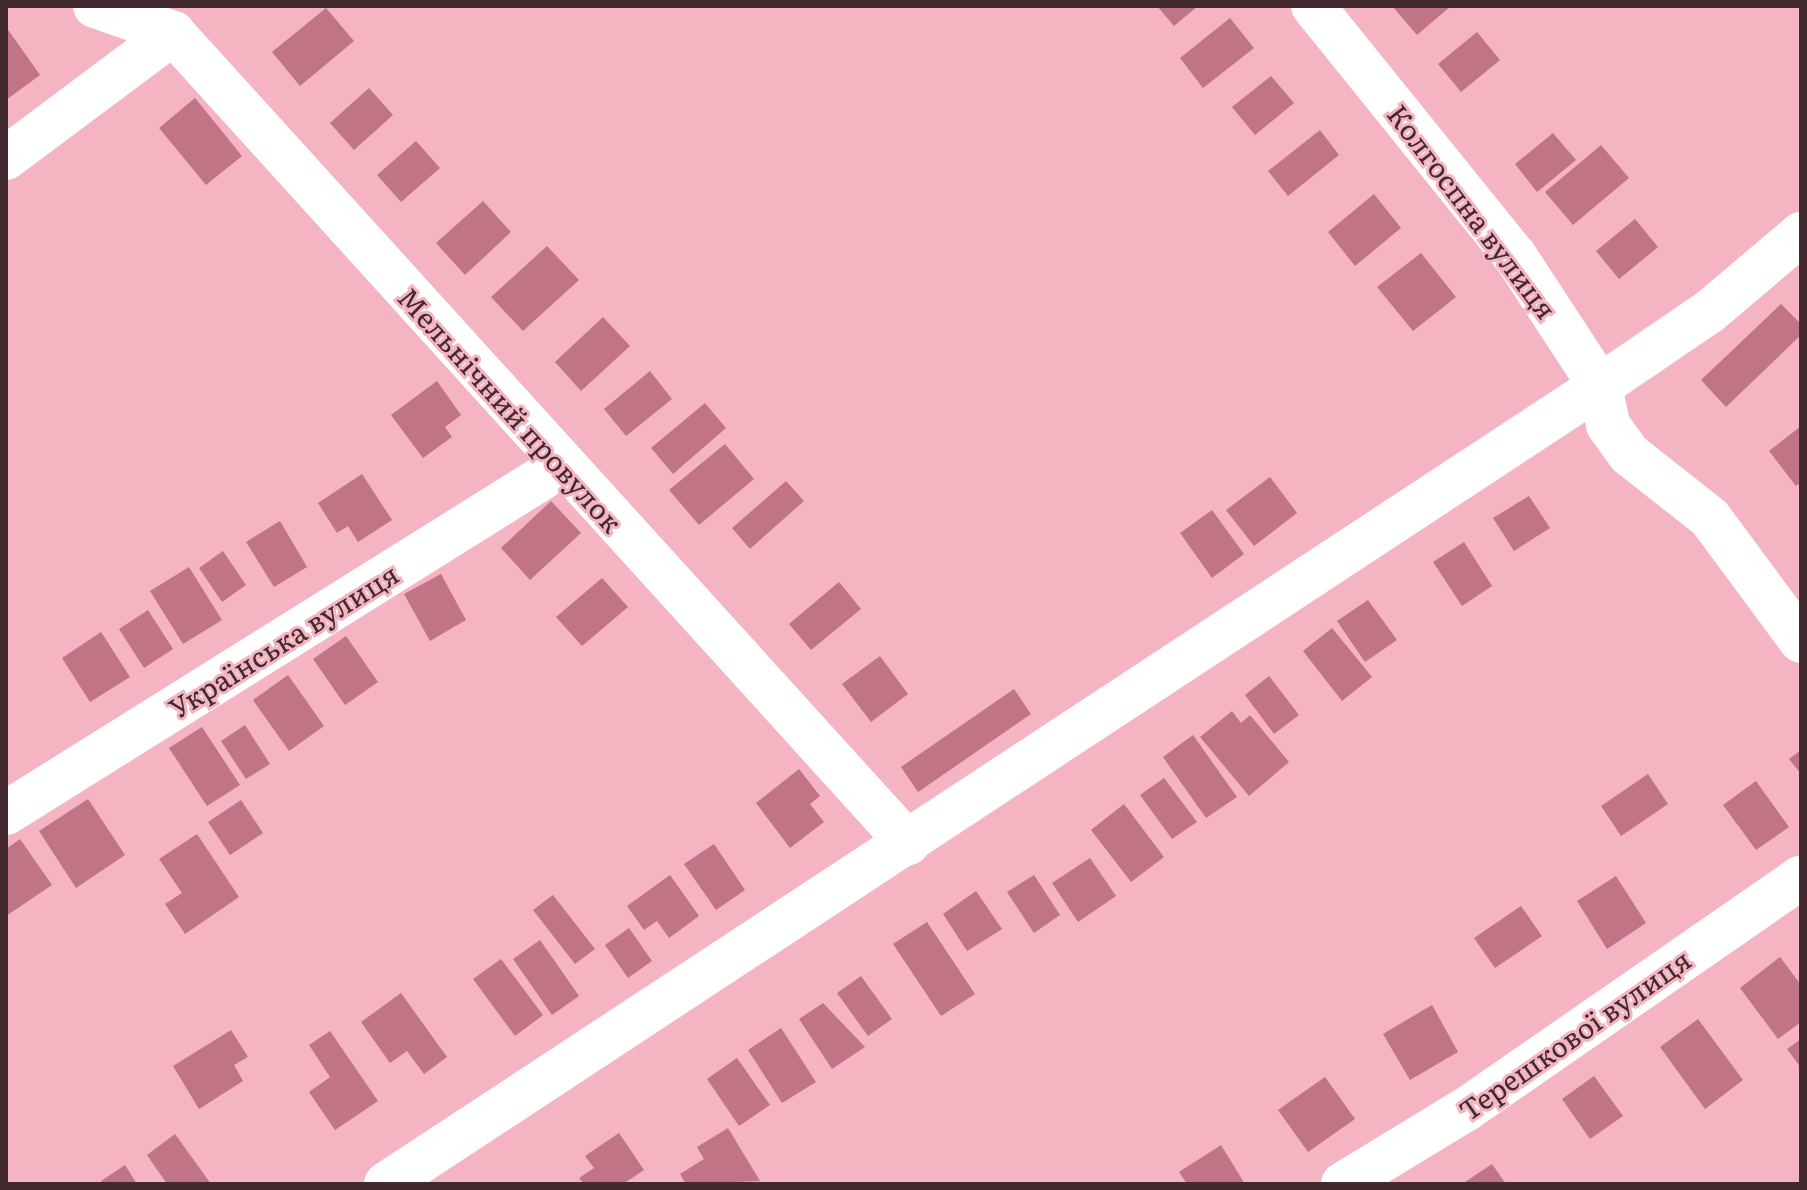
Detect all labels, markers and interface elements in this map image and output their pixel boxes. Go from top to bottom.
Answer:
street label: Колгоспна вулиця [1381,97,1565,325]
street label: Мельнiчний провулок [392,280,630,538]
street label: Українська вулиця [162,556,404,724]
street label: Терешкової вулиця [1452,941,1696,1127]

